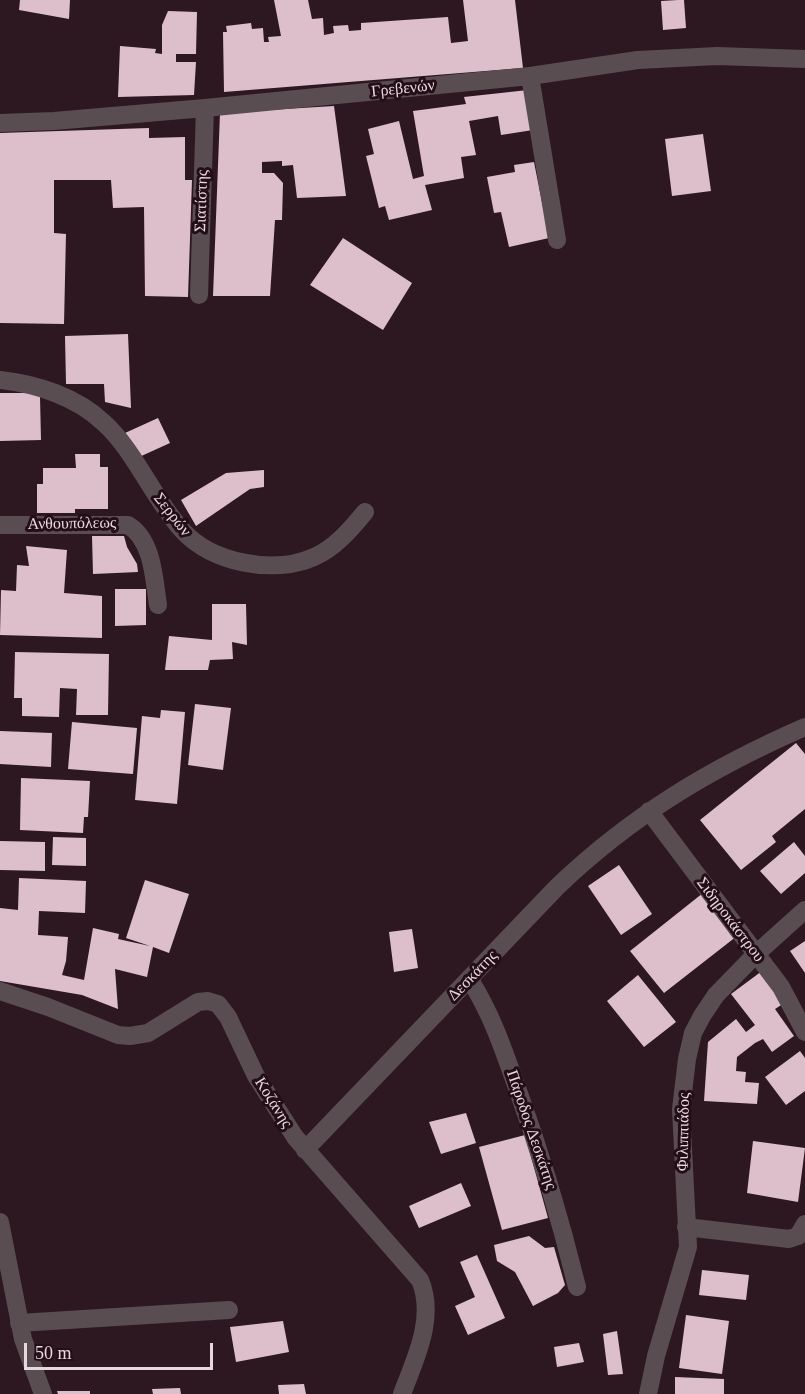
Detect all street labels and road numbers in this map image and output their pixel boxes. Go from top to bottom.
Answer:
street label: Γρεβενών [370,76,436,102]
street label: Σιατίστης [191,169,213,233]
street label: Σερρών [149,489,195,541]
street label: Ανθουπόλεως [28,514,116,534]
street label: Σιδηροκάστρου [692,874,768,966]
street label: Δεσκάτης [444,947,502,1005]
street label: Πάροδος Δεσκάτης [502,1068,560,1192]
street label: Κοζάνης [250,1074,296,1132]
street label: Φιλιππιάδος [674,1093,694,1171]

